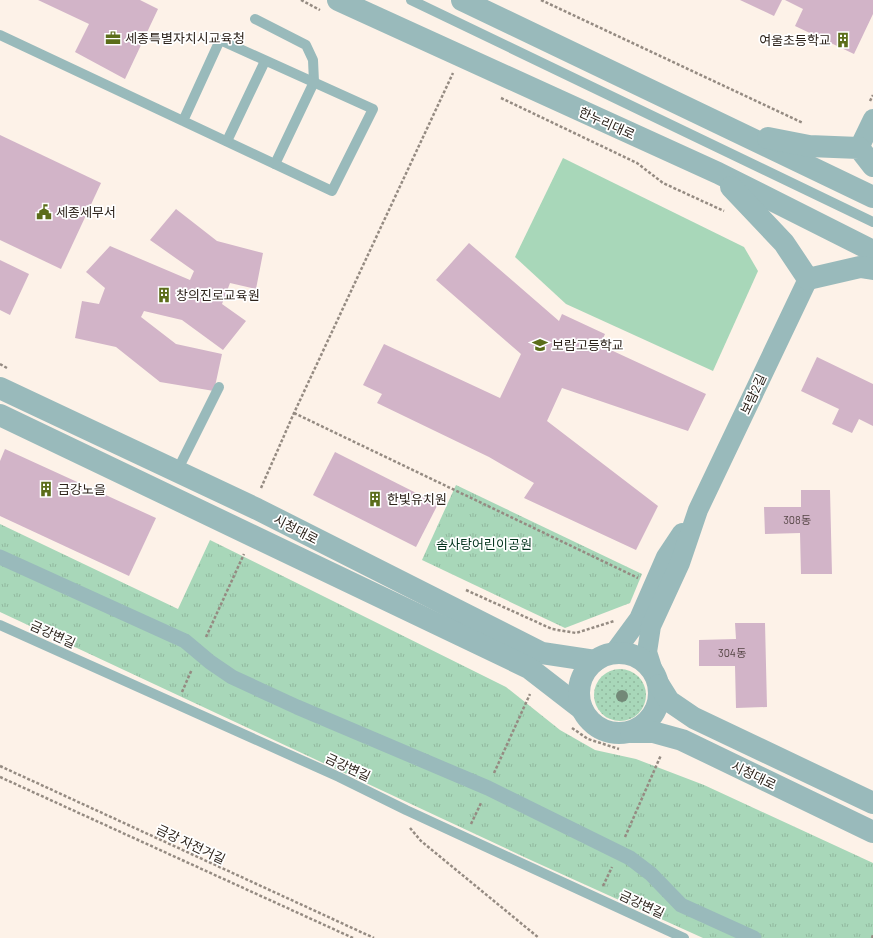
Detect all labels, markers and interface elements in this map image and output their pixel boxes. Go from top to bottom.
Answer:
office icon: 세종특별자치시교육청 [104,29,122,47]
place label: 세종특별자치시교육청 [125,30,245,46]
building icon: 여울초등학교 [834,31,852,49]
place label: 여울초등학교 [759,32,831,48]
street label: 한누리대로 [576,104,638,142]
public building icon: 세종세무서 [35,203,53,221]
place label: 세종세무서 [56,204,116,220]
building icon: 창의진로교육원 [155,286,173,304]
place label: 창의진로교육원 [176,287,260,303]
school or university icon: 보람고등학교 [531,336,549,354]
place label: 보람고등학교 [552,337,624,353]
street label: 보람2길 [737,371,769,417]
building icon: 금강노을 [37,480,55,498]
place label: 금강노을 [58,481,106,497]
building icon: 한빛유치원 [366,490,384,508]
place label: 한빛유치원 [387,491,447,507]
street label: 시청대로 [271,511,321,547]
house number: 308동 [783,513,811,526]
park label: 솜사탕어린이공원 [436,536,532,552]
street label: 금강변길 [28,617,78,651]
house number: 304동 [718,646,746,659]
street label: 금강변길 [323,750,373,784]
street label: 시청대로 [729,757,779,793]
street label: 금강 자전거길 [154,821,228,867]
street label: 금강변길 [617,887,667,921]

